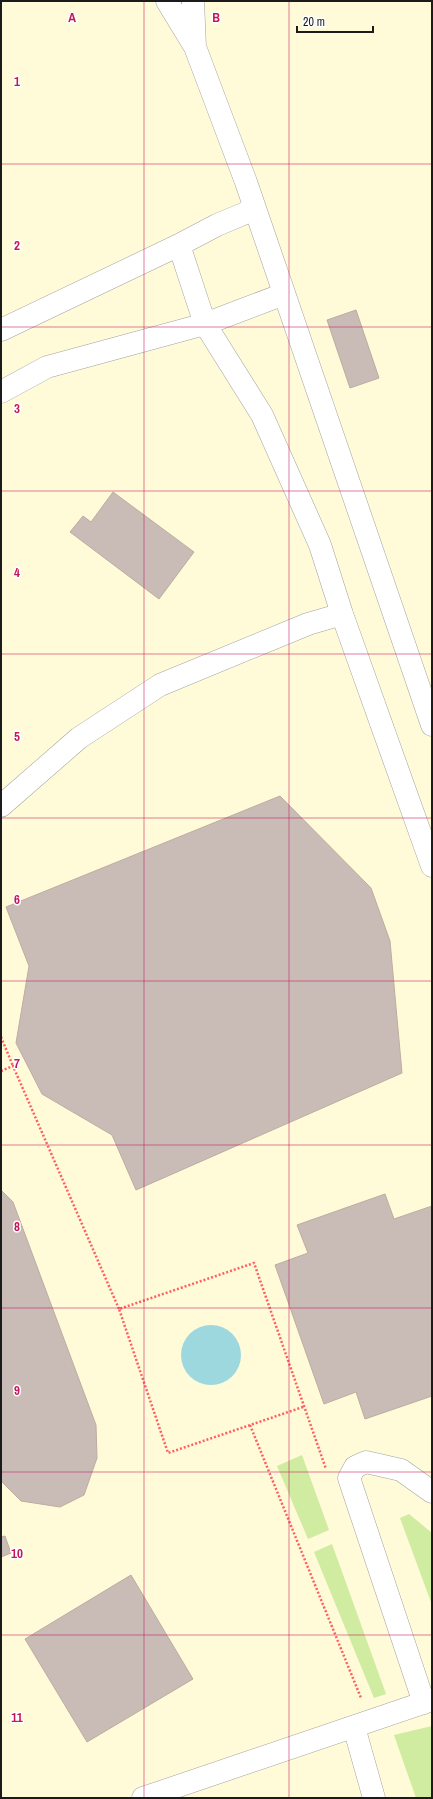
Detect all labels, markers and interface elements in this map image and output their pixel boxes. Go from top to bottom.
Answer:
scale bar [297,8,373,34]
text: A [68,9,76,26]
text: B [212,9,220,26]
text: 20 m [303,14,325,30]
text: 1 [14,73,20,90]
text: 2 [14,237,20,254]
text: 3 [14,400,20,417]
text: 4 [14,564,20,581]
text: 5 [14,728,20,745]
text: 6 [14,891,20,908]
text: 7 [14,1055,20,1072]
text: 8 [14,1218,20,1235]
text: 9 [14,1382,20,1399]
text: 10 [11,1545,23,1562]
text: 11 [11,1709,23,1726]

